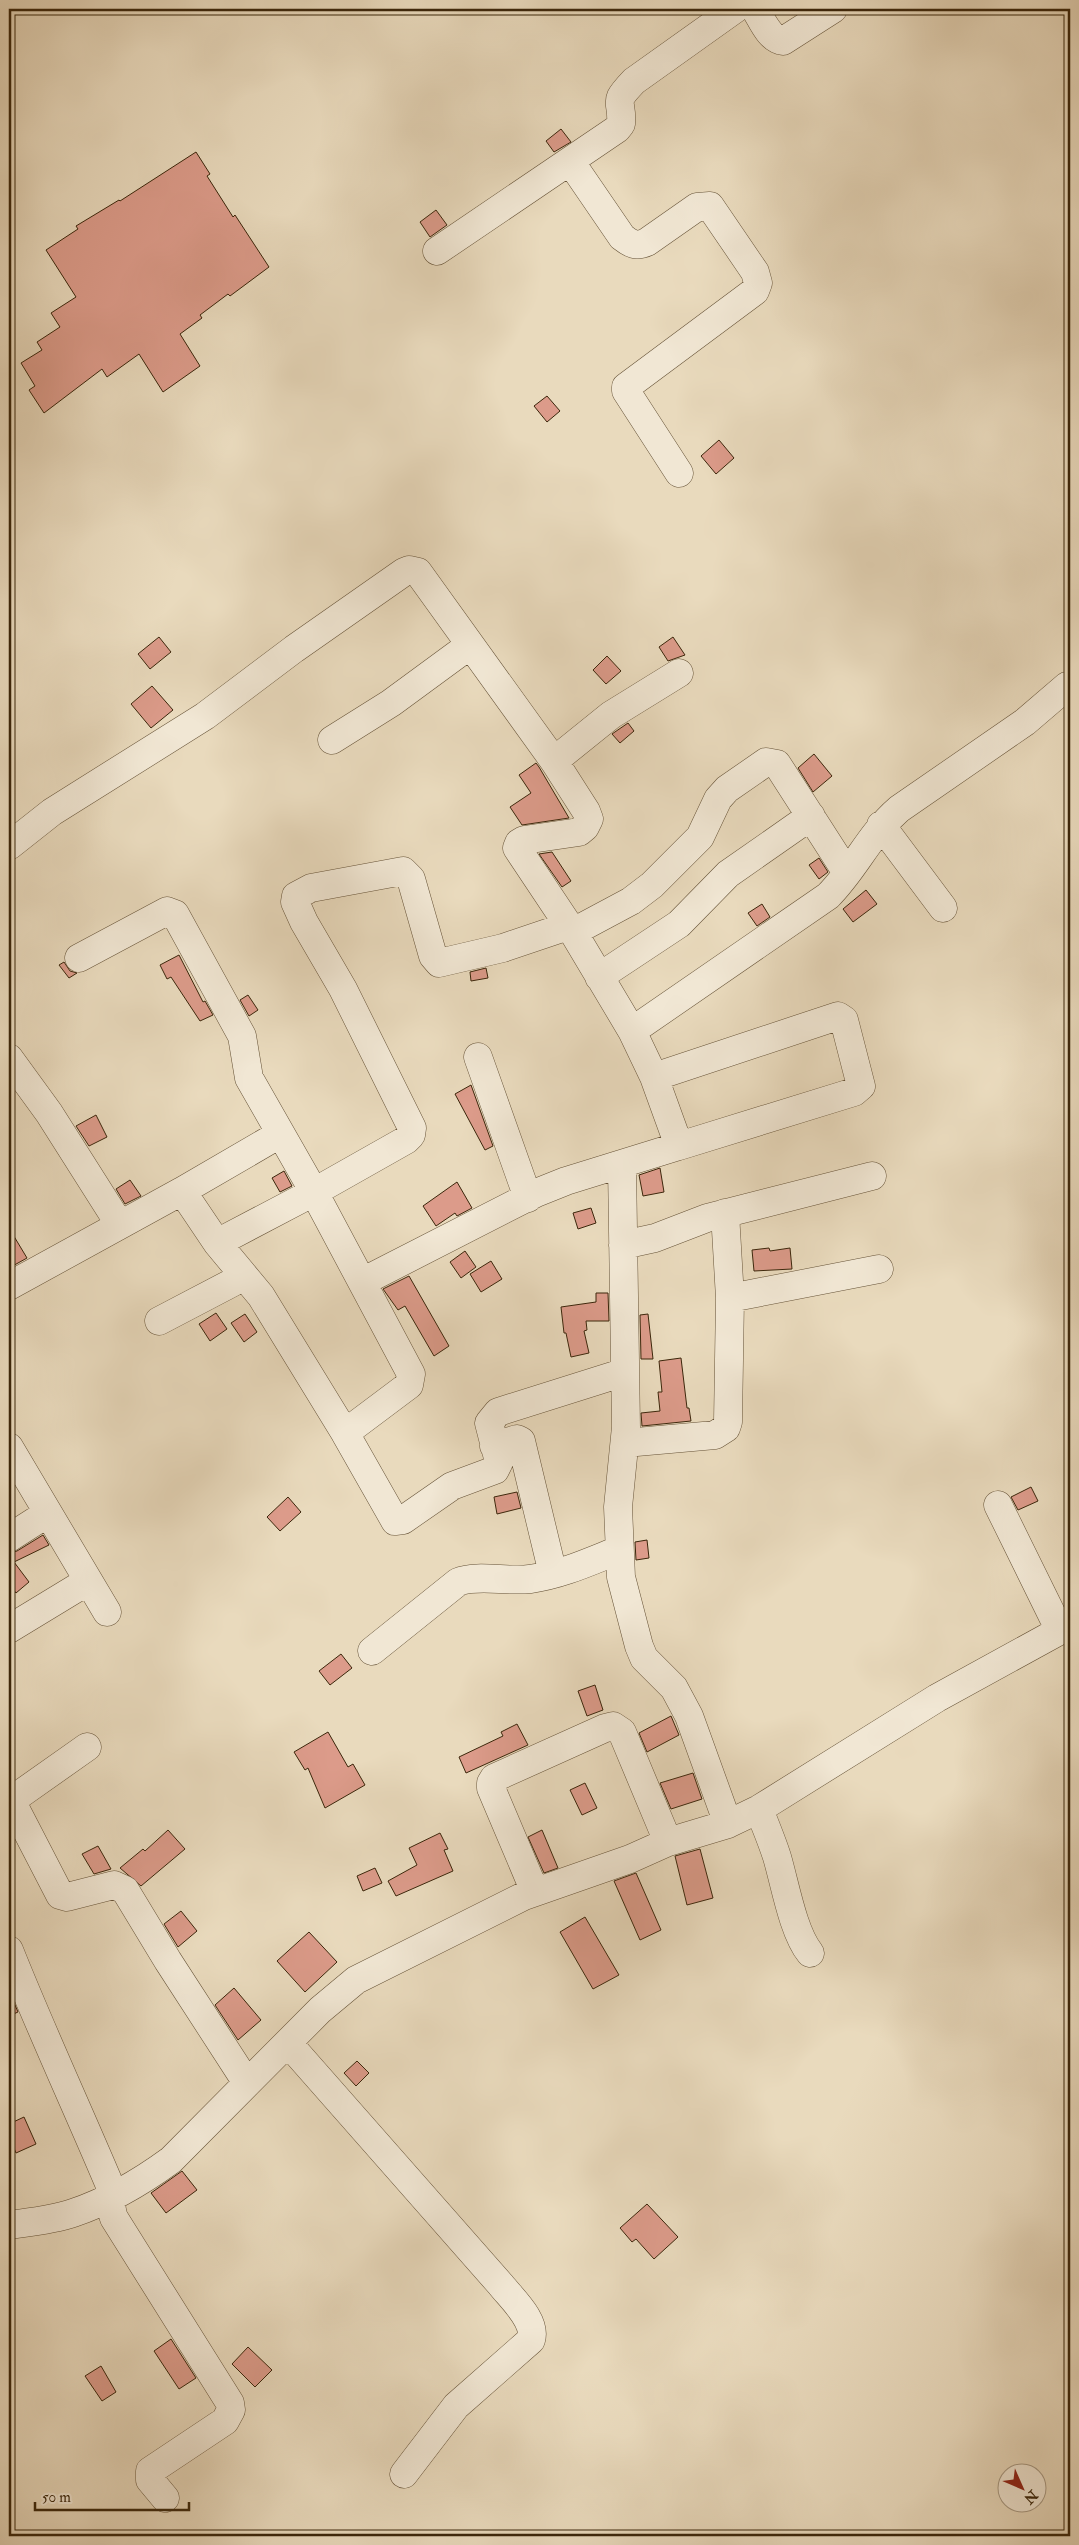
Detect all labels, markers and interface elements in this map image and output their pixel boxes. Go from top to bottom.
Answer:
north arrow [996,2462,1046,2512]
scale bar [35,2480,189,2512]
text: N [1020,2486,1042,2508]
text: 50 m [42,2488,71,2507]

